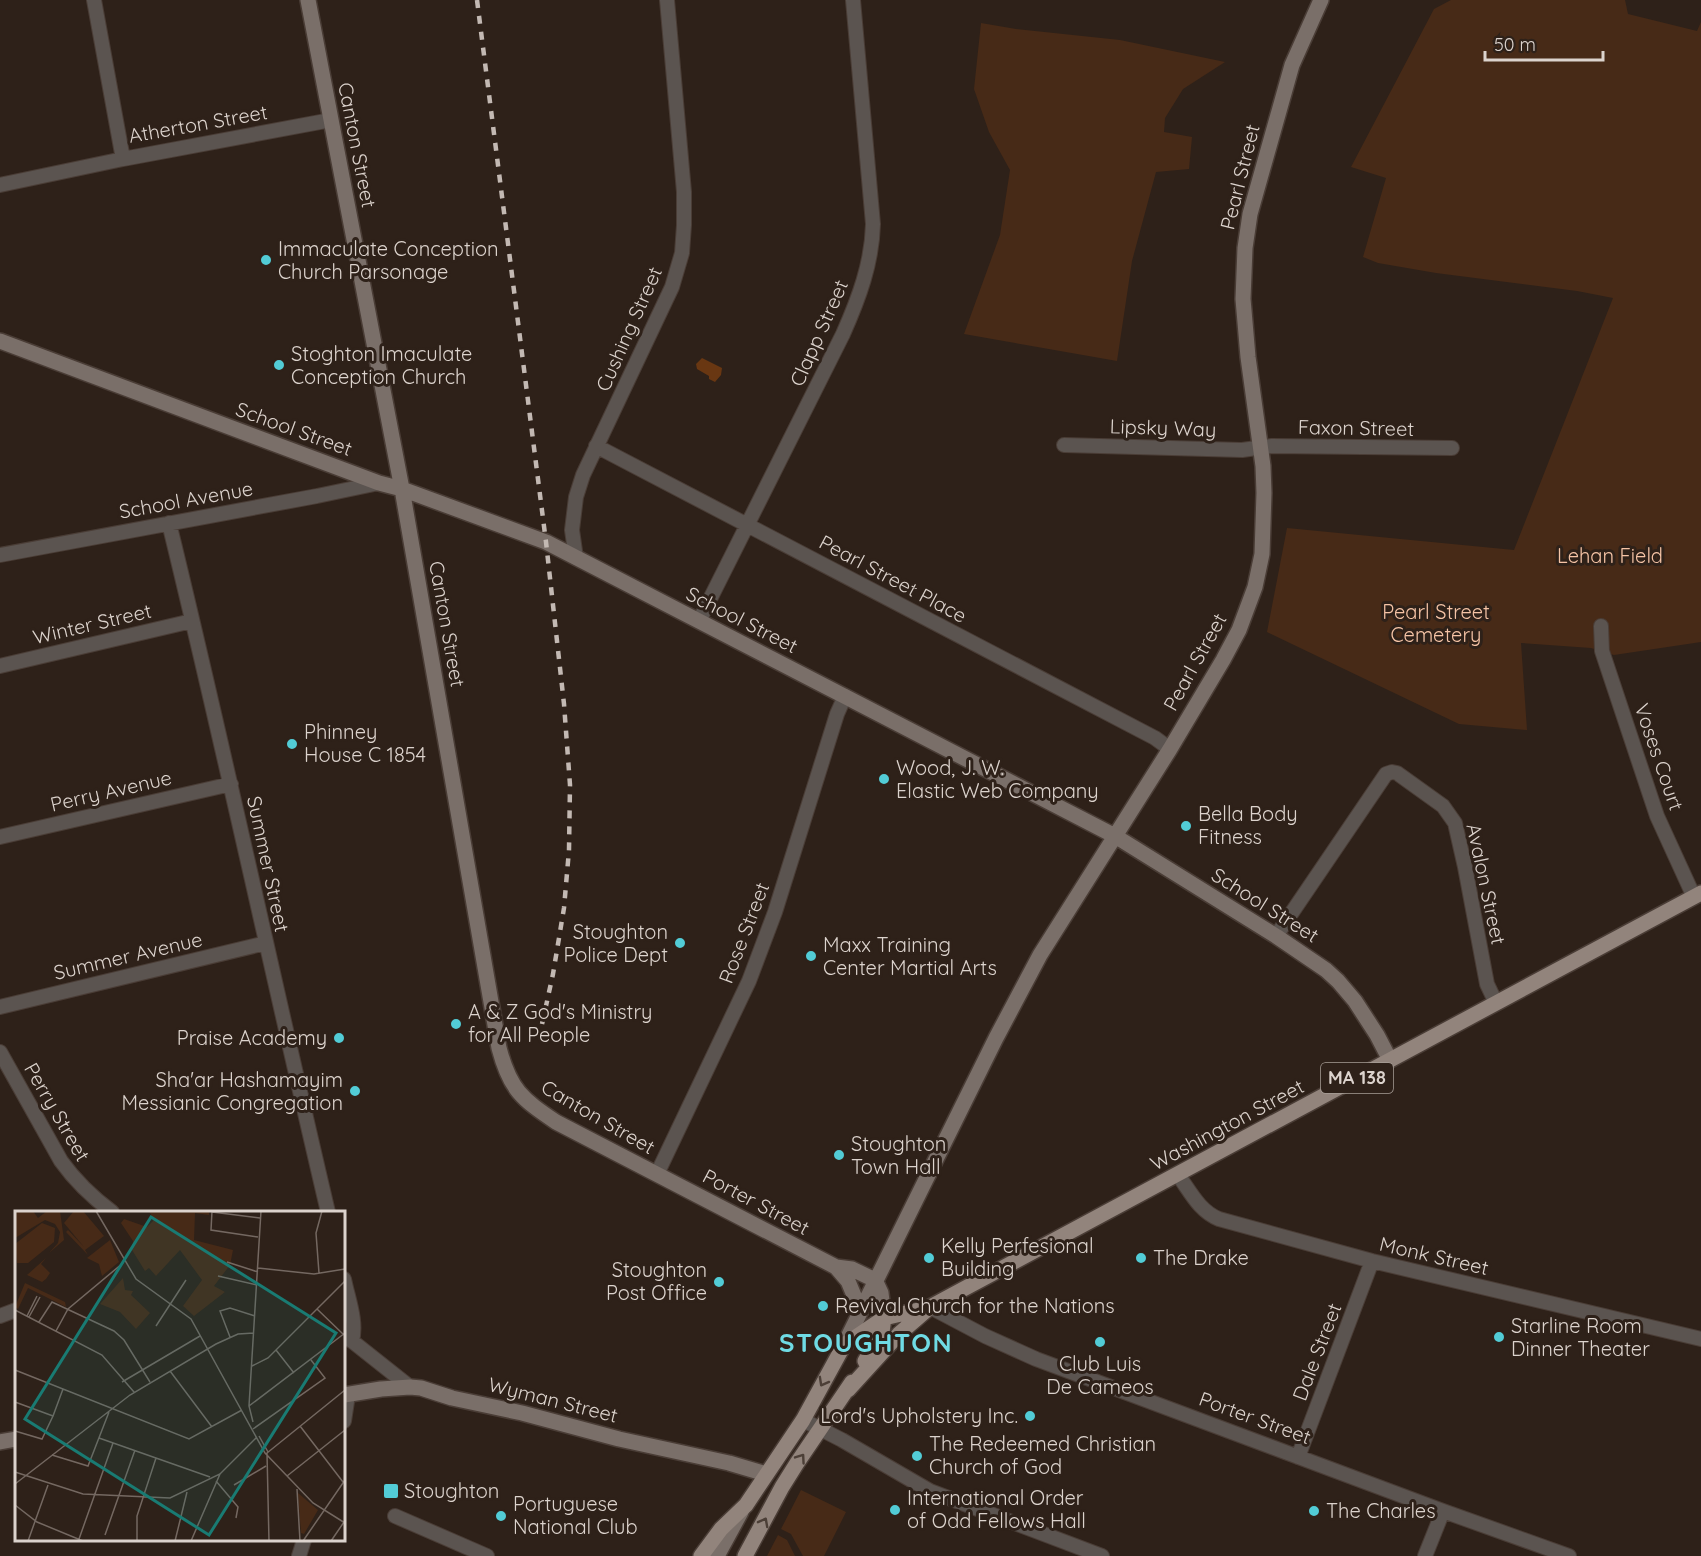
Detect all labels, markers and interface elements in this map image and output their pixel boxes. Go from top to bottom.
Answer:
scale bar [1485,24,1604,62]
text: 50 m [1494,33,1536,56]
street label: Canton Street [333,80,382,210]
street label: Atherton Street [127,99,269,148]
street label: Pearl Street [1214,121,1265,232]
place label: Immaculate Conception Church Parsonage [278,236,499,284]
marker: Immaculate Conception Church Parsonage [259,253,273,267]
street label: Cushing Street [590,262,667,395]
street label: Clapp Street [784,275,853,390]
place label: Stoghton Imaculate Conception Church [291,341,472,389]
marker: Stoghton Imaculate Conception Church [272,358,286,372]
street label: School Street [233,396,356,461]
street label: Lipsky Way [1109,413,1217,442]
street label: Faxon Street [1298,414,1415,441]
street label: School Avenue [117,475,255,524]
street label: Pearl Street Place [815,529,971,628]
park label: Lehan Field [1557,543,1663,568]
street label: Canton Street [424,559,471,689]
street label: School Street [682,581,802,658]
street label: Winter Street [30,598,154,649]
park label: Pearl Street Cemetery [1382,599,1490,647]
street label: Pearl Street [1158,608,1232,715]
street label: Voses Court [1630,700,1690,814]
place label: Phinney House C 1854 [304,719,426,767]
marker: Phinney House C 1854 [285,737,299,751]
place label: Wood, J. W. Elastic Web Company [896,755,1099,803]
street label: Perry Avenue [48,764,174,817]
marker: Wood, J. W. Elastic Web Company [877,772,891,786]
street label: Summer Street [242,794,295,934]
place label: Bella Body Fitness [1198,801,1298,849]
marker: Bella Body Fitness [1179,819,1193,833]
street label: Avalon Street [1461,821,1512,947]
street label: School Street [1207,862,1324,948]
street label: Rose Street [713,879,774,987]
place label: Stoughton Police Dept [563,919,668,967]
street label: Summer Avenue [51,926,205,985]
place label: Maxx Training Center Martial Arts [823,932,997,980]
marker: Stoughton Police Dept [673,936,687,950]
marker: Maxx Training Center Martial Arts [804,949,818,963]
place label: A & Z God's Ministry for All People [468,999,652,1047]
marker: A & Z God's Ministry for All People [449,1017,463,1031]
place label: Praise Academy [177,1025,327,1050]
marker: Praise Academy [332,1031,346,1045]
street label: Perry Street [19,1058,96,1166]
road number: MA 138 [1321,1063,1393,1093]
place label: Sha'ar Hashamayim Messianic Congregation [122,1067,343,1115]
street label: Washington Street [1146,1073,1308,1176]
street label: Canton Street [537,1074,660,1159]
marker: Sha'ar Hashamayim Messianic Congregation [348,1084,362,1098]
place label: Stoughton Town Hall [851,1131,946,1179]
marker: Stoughton Town Hall [832,1148,846,1162]
street label: Porter Street [699,1163,814,1240]
inset map [15,1211,345,1541]
street label: Monk Street [1377,1231,1491,1280]
place label: Kelly Perfesional Building [941,1233,1094,1281]
place label: The Drake [1153,1245,1249,1270]
marker: Kelly Perfesional Building [922,1251,936,1265]
marker: The Drake [1134,1251,1148,1265]
place label: Stoughton Post Office [606,1257,707,1305]
marker: Stoughton Post Office [712,1275,726,1289]
place label: Revival Church for the Nations [835,1293,1115,1318]
marker: Revival Church for the Nations [816,1299,830,1313]
street label: Dale Street [1287,1299,1347,1404]
place label: Starline Room Dinner Theater [1511,1313,1650,1361]
district label: STOUGHTON [779,1326,953,1359]
marker: Starline Room Dinner Theater [1492,1330,1506,1344]
marker: Club Luis De Cameos [1093,1335,1107,1349]
place label: Club Luis De Cameos [1046,1351,1154,1399]
street label: Wyman Street [486,1371,621,1428]
one-way arrow [819,1376,830,1387]
street label: Porter Street [1196,1386,1315,1449]
place label: Lord's Upholstery Inc. [820,1403,1018,1428]
marker: Lord's Upholstery Inc. [1023,1409,1037,1423]
place label: The Redeemed Christian Church of God [929,1431,1156,1479]
marker: The Redeemed Christian Church of God [910,1449,924,1463]
one-way arrow [794,1453,805,1464]
place label: Stoughton [404,1478,499,1503]
marker: Stoughton [382,1482,400,1500]
place label: International Order of Odd Fellows Hall [907,1485,1086,1533]
place label: Portuguese National Club [513,1491,638,1539]
place label: The Charles [1326,1498,1436,1523]
marker: International Order of Odd Fellows Hall [888,1503,902,1517]
marker: The Charles [1307,1504,1321,1518]
marker: Portuguese National Club [494,1509,508,1523]
one-way arrow [757,1517,768,1528]

